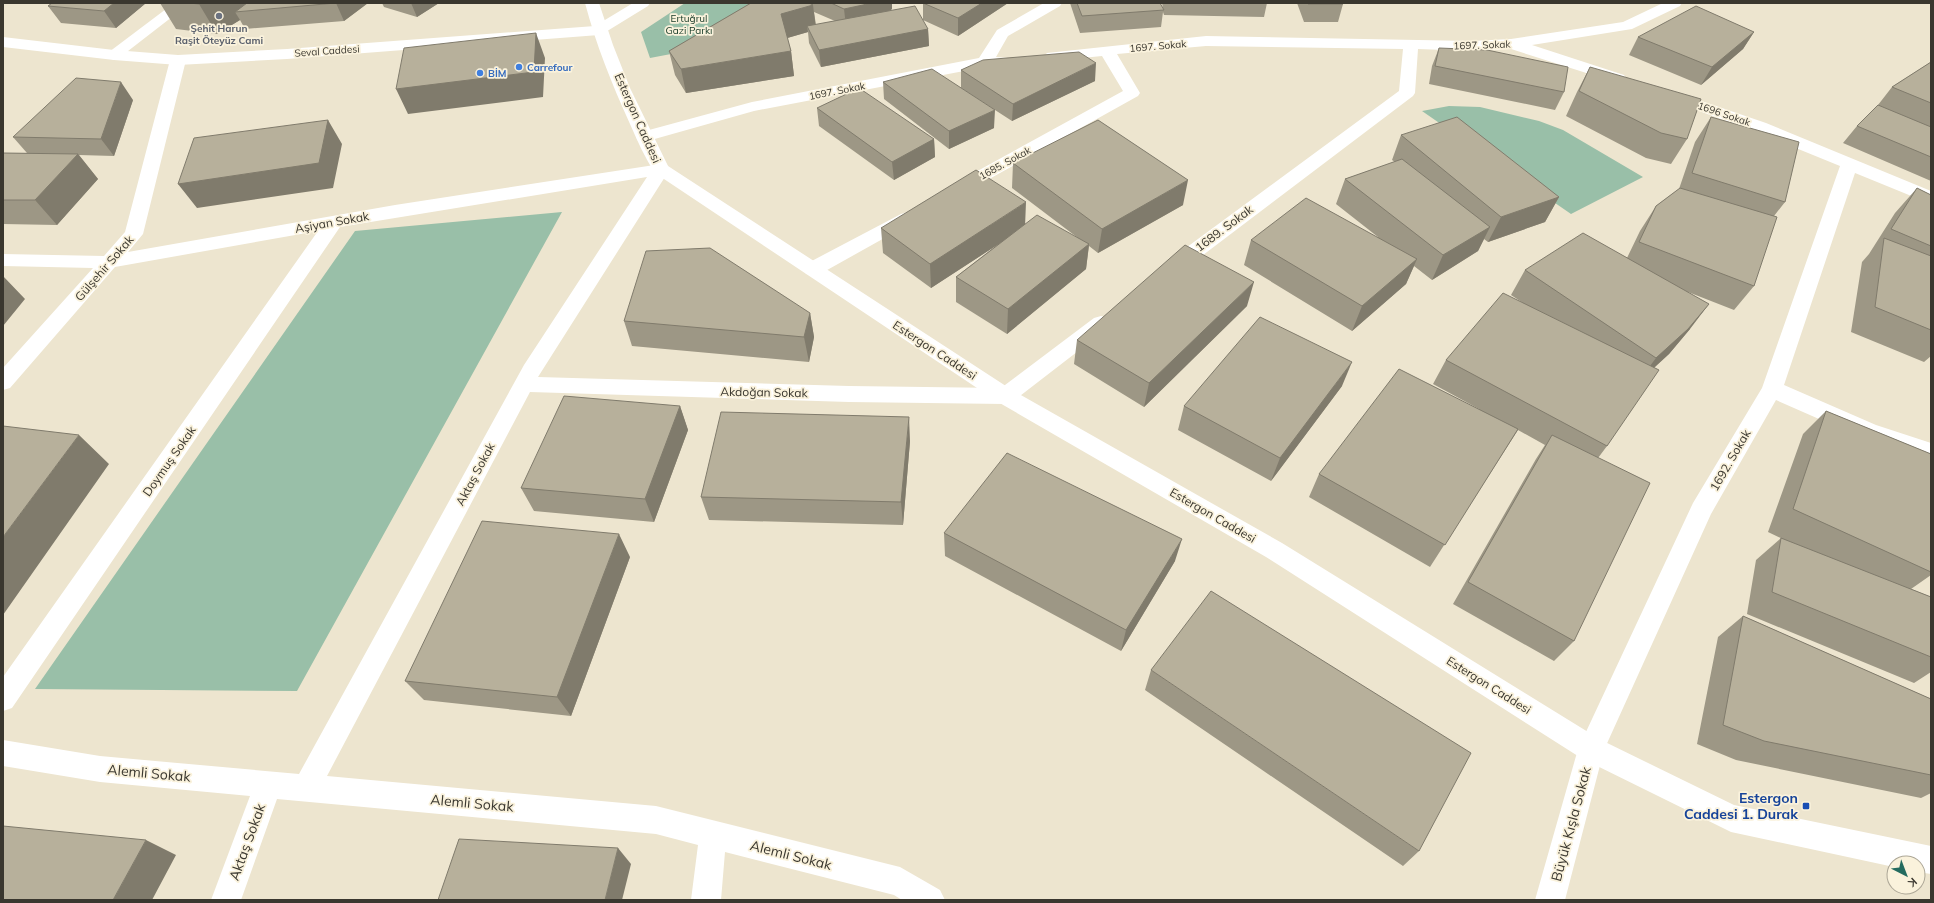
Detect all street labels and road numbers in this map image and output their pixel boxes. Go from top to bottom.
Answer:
street label: 1697. Sokak [1129,37,1188,55]
street label: 1697. Sokak [1453,37,1512,52]
street label: Seval Caddesi [294,42,360,60]
street label: Estergon Caddesi [611,71,665,165]
street label: 1697. Sokak [808,79,867,103]
street label: 1696 Sokak [1696,99,1753,129]
street label: 1685. Sokak [977,143,1034,183]
street label: 1689. Sokak [1192,201,1257,255]
street label: Aşiyan Sokak [294,208,371,236]
street label: Gülşehir Sokak [71,231,137,304]
street label: Estergon Caddesi [890,317,980,383]
street label: Akdoğan Sokak [720,384,809,400]
street label: Doymuş Sokak [139,422,199,499]
street label: 1692. Sokak [1706,426,1754,493]
street label: Aktaş Sokak [452,439,498,508]
street label: Estergon Caddesi [1167,484,1259,546]
street label: Estergon Caddesi [1444,653,1534,717]
street label: Alemli Sokak [107,760,192,786]
street label: Büyük Kışla Sokak [1547,764,1595,883]
street label: Alemli Sokak [430,790,515,816]
street label: Aktaş Sokak [225,800,270,883]
street label: Alemli Sokak [748,836,834,874]

